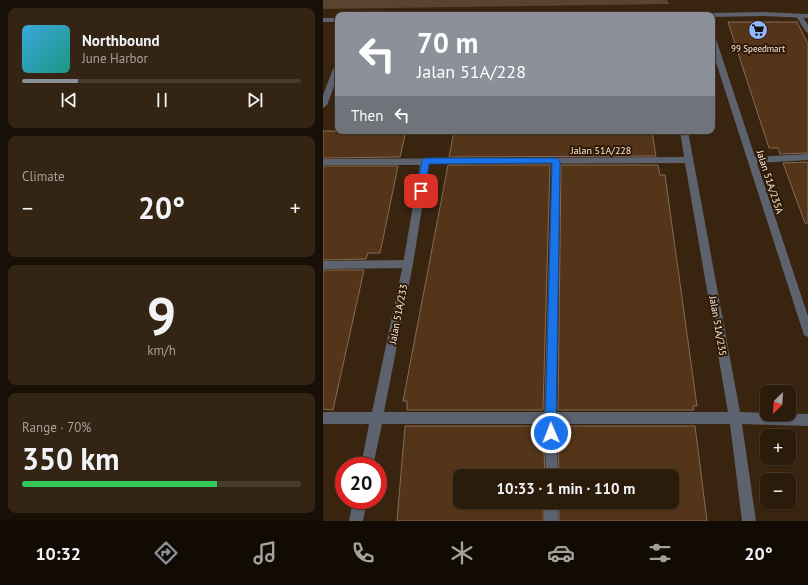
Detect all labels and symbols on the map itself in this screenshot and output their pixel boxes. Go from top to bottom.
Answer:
supermarket icon: 99 Speedmart [747,19,769,41]
place label: 99 Speedmart [731,43,785,54]
street label: Jalan 51A/228 [570,144,631,157]
street label: Jalan 51A/235A [753,147,786,216]
pin [404,174,438,208]
street label: Jalan 51A/233 [386,283,410,346]
street label: Jalan 51A/235 [706,294,730,357]
north arrow [760,385,796,421]
position arrow [530,412,572,454]
speed limit sign: 20 [335,457,387,509]

